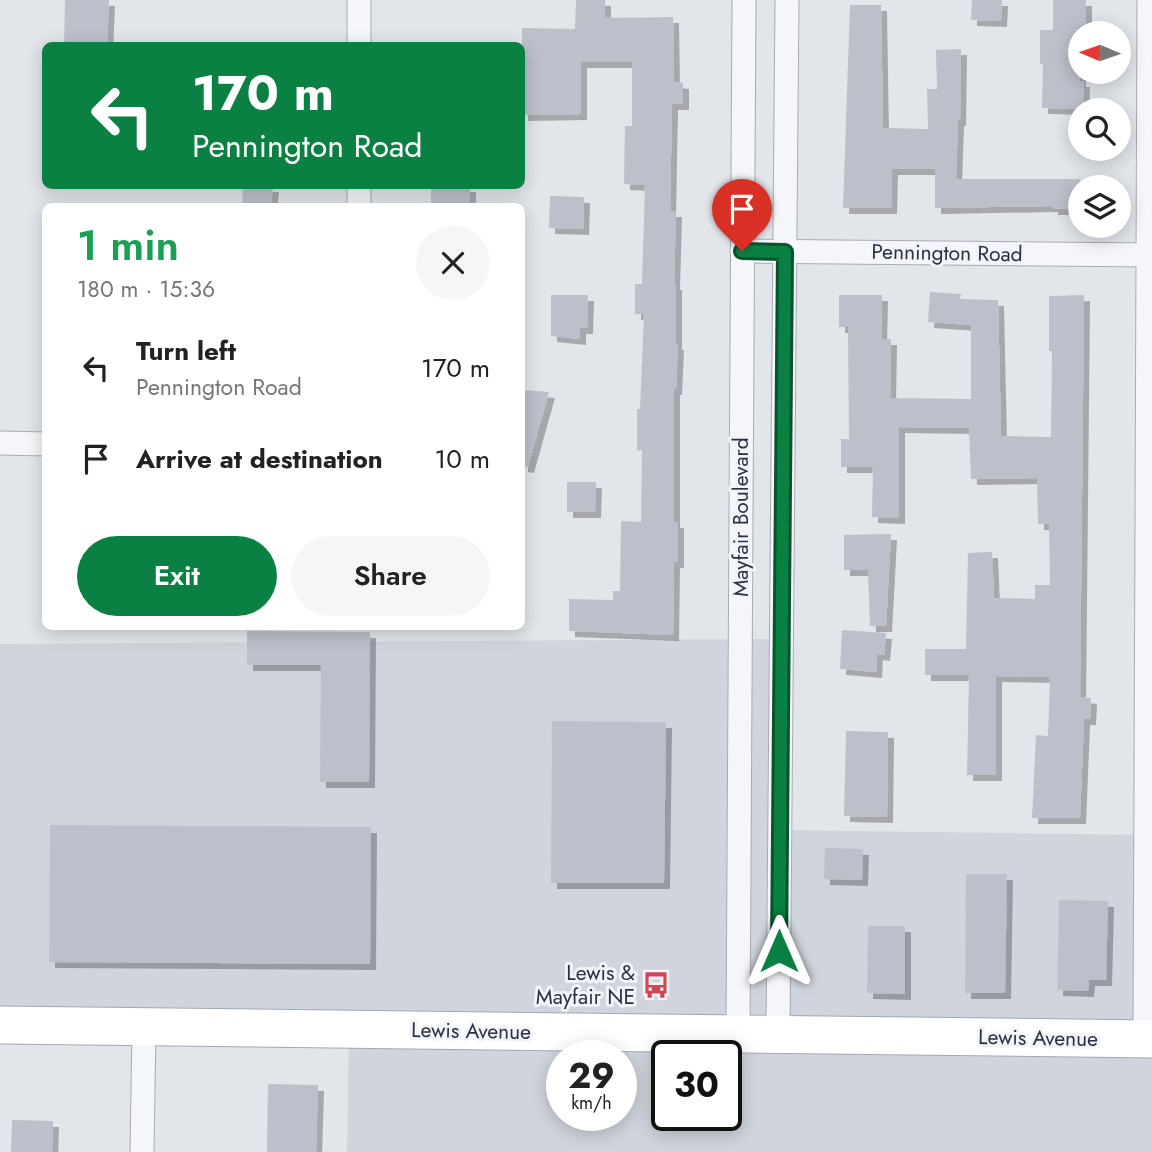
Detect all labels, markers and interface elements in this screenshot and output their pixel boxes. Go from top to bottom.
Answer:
north arrow [1068,21,1130,84]
map controls [1068,21,1131,238]
text: 170 m [192,58,334,128]
icon: left [77,70,168,161]
button: search [1068,98,1131,161]
text: Pennington Road [192,123,423,169]
button: layers [1068,175,1131,238]
pin [712,179,772,251]
icon: arrive [723,190,761,228]
text: 1 min [77,215,179,276]
button: close [416,226,490,300]
street label: Pennington Road [871,237,1023,269]
text: 180 m · 15:36 [77,272,215,306]
text: Turn left [136,332,236,370]
icon: left [77,349,115,387]
text: 170 m [421,349,490,387]
text: Pennington Road [136,370,302,404]
street label: Mayfair Boulevard [726,437,756,597]
icon: arrive [77,440,115,478]
text: Arrive at destination [136,440,383,478]
text: 10 m [435,440,490,478]
button: Exit [77,536,277,616]
button: Share [291,536,490,616]
position arrow [742,914,816,988]
place label: Lewis & Mayfair NE [536,958,635,1012]
bus stop icon: Lewis & Mayfair NE [641,970,671,1000]
street label: Lewis Avenue [411,1015,531,1047]
street label: Lewis Avenue [978,1022,1098,1054]
speed limit sign: 30 [651,1040,742,1131]
text: 29 [568,1051,615,1101]
text: km/h [571,1090,612,1116]

